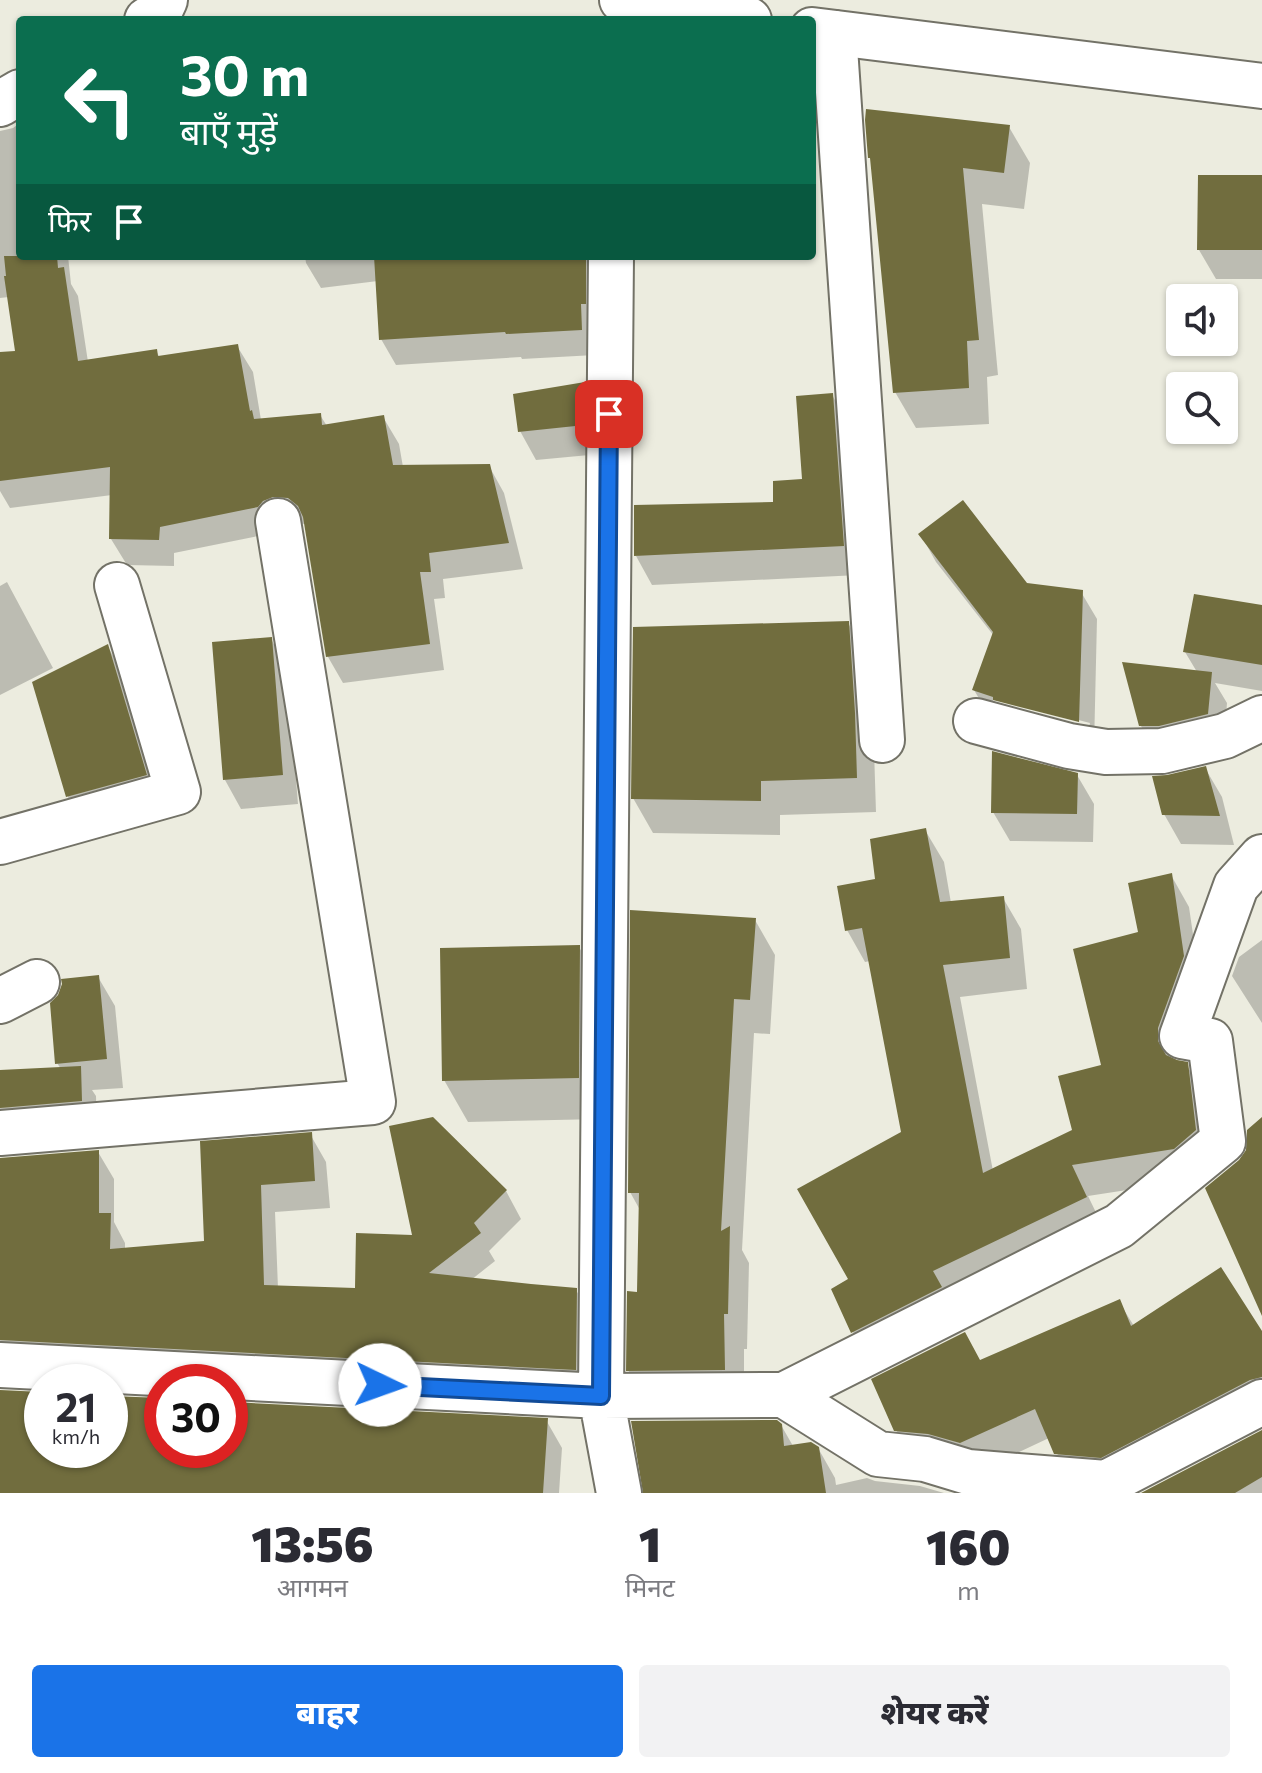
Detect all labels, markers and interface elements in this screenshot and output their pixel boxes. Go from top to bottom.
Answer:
text: 30 m [180,39,309,108]
icon: left [48,48,152,152]
text: बाएँ मुड़ें [180,108,277,152]
icon: arrive [107,200,151,244]
text: फिर [48,201,91,238]
map controls [1166,284,1238,444]
button: sound [1166,284,1238,356]
button: search [1166,372,1238,444]
pin [575,380,643,448]
icon: arrive [587,392,631,436]
position arrow [338,1343,422,1427]
speed limit sign: 30 [144,1364,248,1468]
text: 21 [56,1381,96,1430]
text: km/h [52,1424,100,1448]
text: 13:56 [251,1513,374,1572]
text: 1 [639,1513,661,1572]
text: 160 [926,1516,1011,1575]
text: आगमन [277,1571,348,1602]
text: मिनट [625,1571,675,1602]
text: m [957,1574,980,1605]
button: बाहर [32,1665,623,1757]
button: शेयर करें [639,1665,1230,1757]

